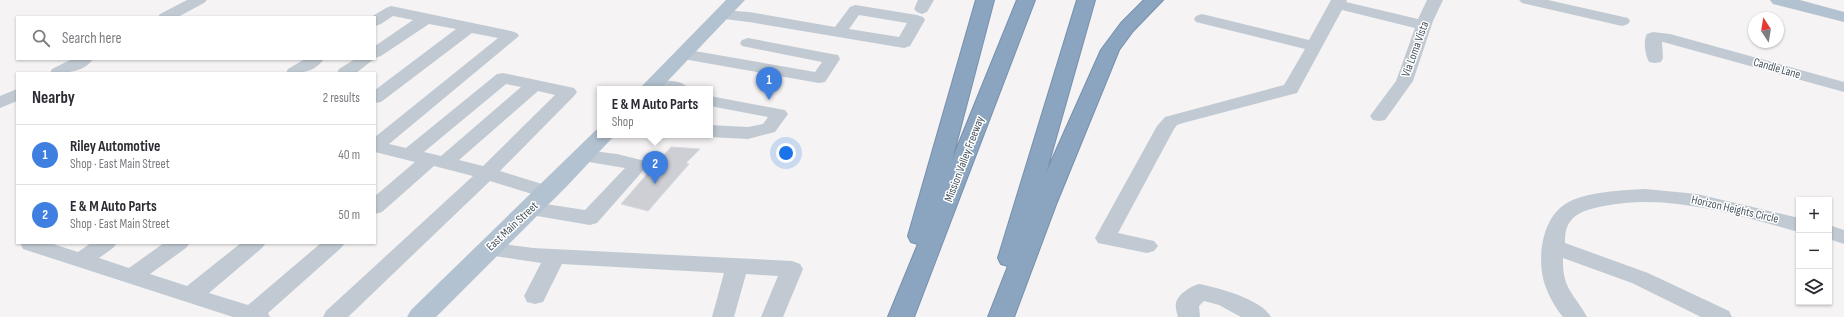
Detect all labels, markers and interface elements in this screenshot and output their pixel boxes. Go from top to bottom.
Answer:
north arrow [1748,12,1784,48]
search box [16,16,376,60]
street label: Via Loma Vista [1399,19,1433,79]
icon: search [30,27,52,49]
text: Search here [62,29,122,48]
street label: Candle Lane [1752,55,1802,82]
pin: 1 [756,67,782,100]
popup [597,86,713,138]
text: Nearby [32,88,75,108]
text: 2 results [323,90,360,106]
text: E & M Auto Parts [612,95,698,114]
text: Shop [612,114,634,130]
street label: Mission Valley Freeway [941,114,988,204]
text: Riley Automotive [70,137,160,156]
your location [776,143,796,163]
text: 1 [42,147,48,163]
text: 40 m [338,147,360,163]
pin: 2 [642,151,668,184]
text: Shop · East Main Street [70,156,170,172]
street label: Horizon Heights Circle [1690,192,1780,227]
text: E & M Auto Parts [70,197,157,216]
map controls [1796,197,1832,305]
button: + [1796,197,1832,233]
street label: East Main Street [483,198,542,254]
text: 2 [42,207,48,223]
text: 50 m [339,207,360,223]
text: Shop · East Main Street [70,216,170,232]
button: − [1796,233,1832,269]
button: layers [1796,269,1832,305]

